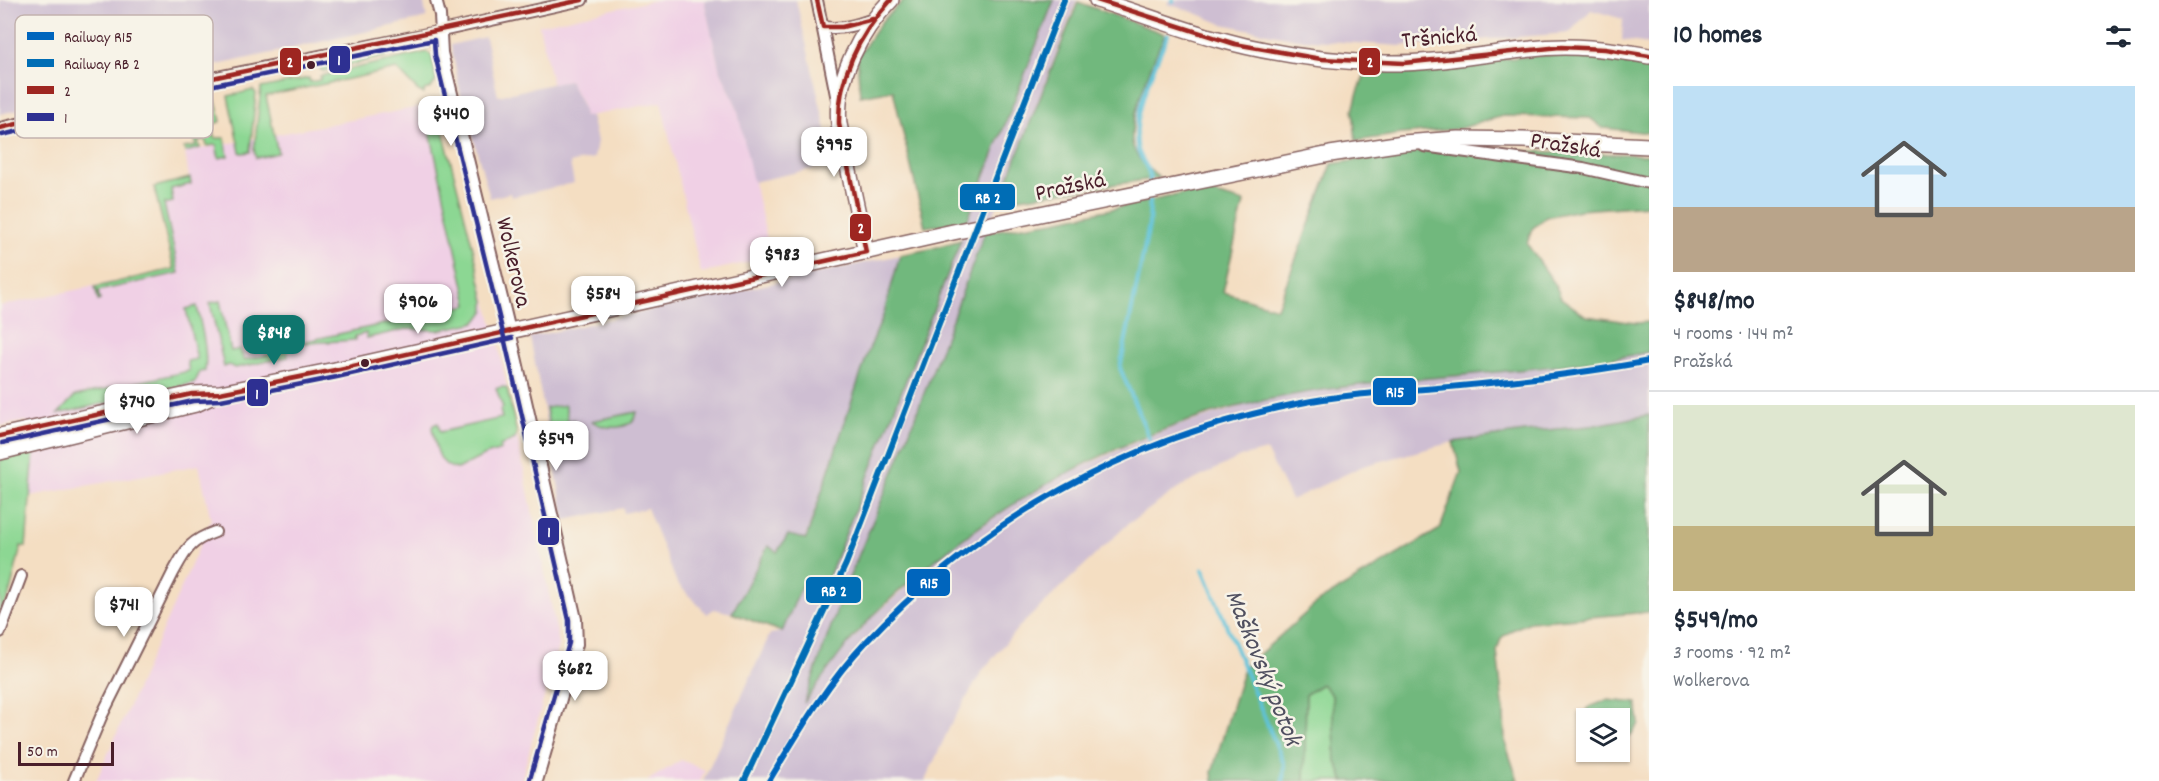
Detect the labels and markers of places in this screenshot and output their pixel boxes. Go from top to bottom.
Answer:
unlabelled marker [305,59,317,71]
pin: $440 [415,96,487,147]
pin: $995 [798,127,870,178]
pin: $983 [746,237,818,288]
pin: $584 [567,276,639,327]
pin: $906 [382,284,454,335]
pin: $848 [238,315,310,366]
unlabelled marker [359,357,371,369]
pin: $740 [101,384,173,435]
pin: $549 [520,421,592,472]
pin: $741 [88,587,160,638]
pin: $682 [539,651,611,702]

